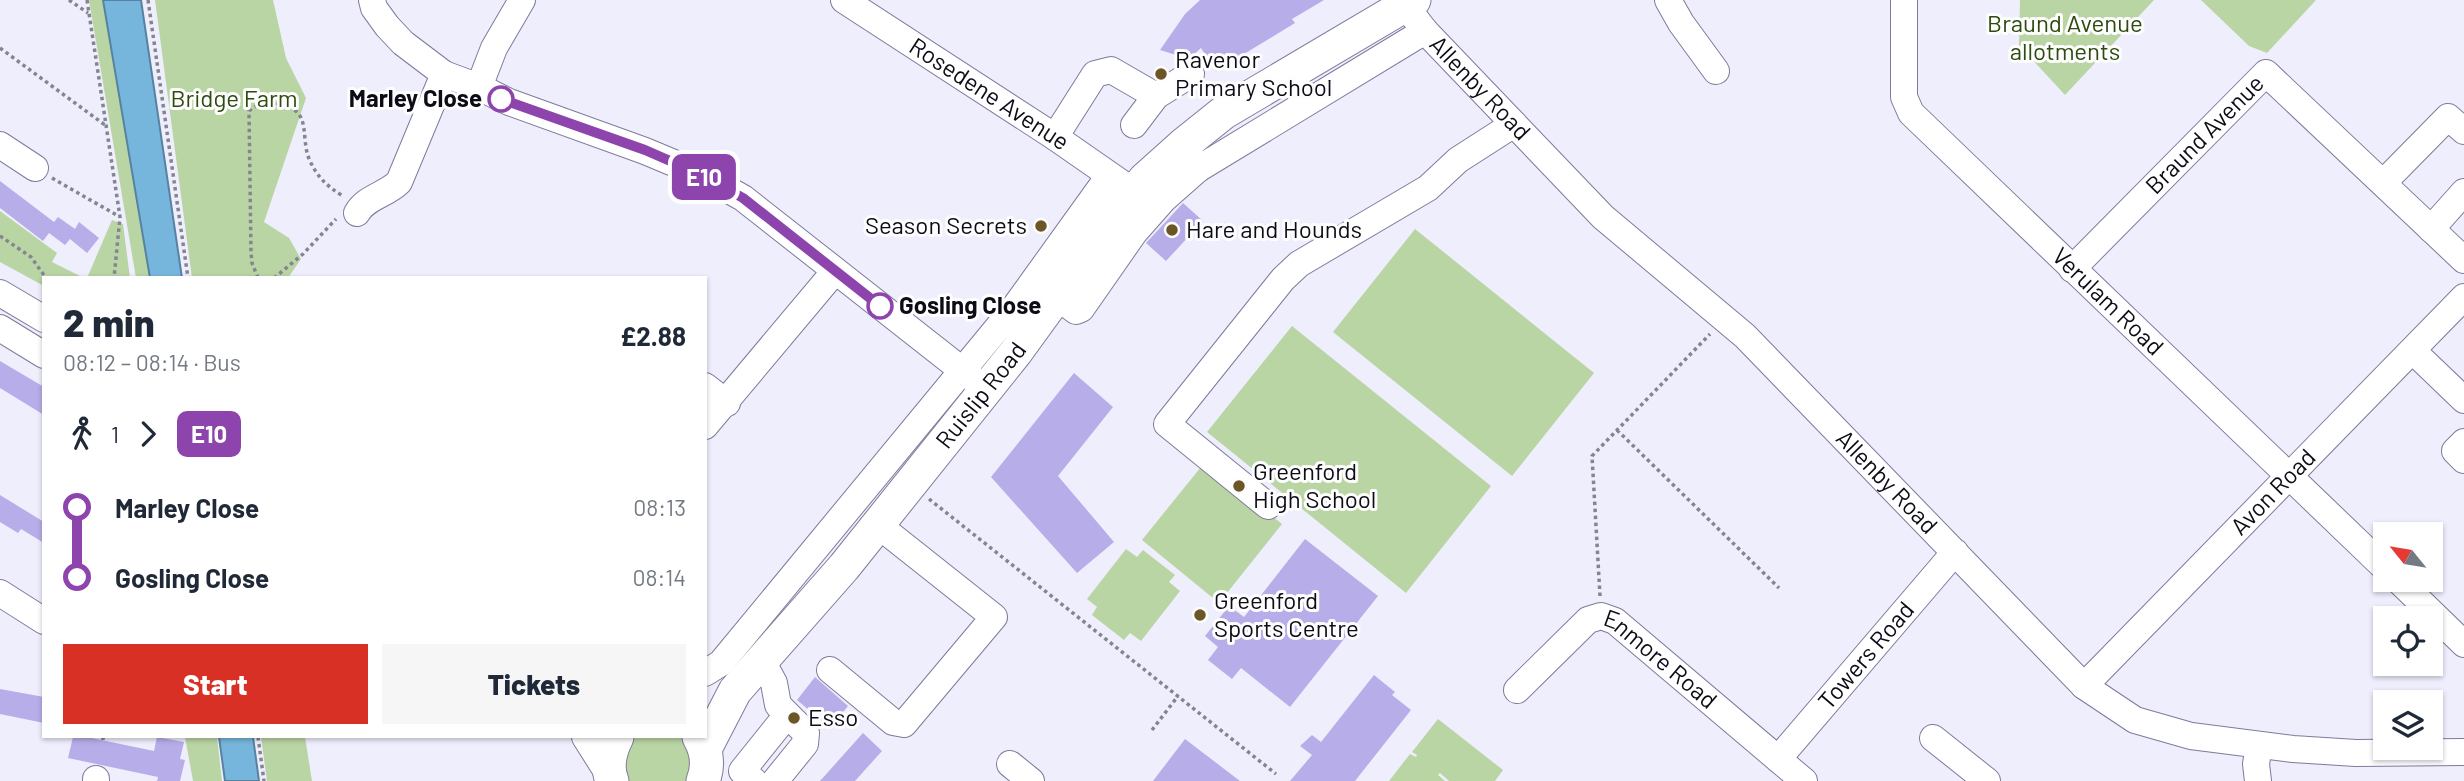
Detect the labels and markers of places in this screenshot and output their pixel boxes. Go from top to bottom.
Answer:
place label: Ravenor Primary School [1175,44,1332,101]
marker: Ravenor Primary School [1153,66,1169,82]
place label: Marley Close [349,83,482,112]
marker: Marley Close [488,86,514,112]
place label: Season Secrets [865,210,1027,239]
place label: Hare and Hounds [1186,214,1362,243]
marker: Season Secrets [1033,218,1049,234]
marker: Hare and Hounds [1164,222,1180,238]
place label: Gosling Close [899,290,1041,319]
marker: Gosling Close [867,293,893,319]
place label: Greenford High School [1253,456,1376,513]
marker: Greenford High School [1231,478,1247,494]
place label: Greenford Sports Centre [1214,585,1359,642]
marker: Greenford Sports Centre [1192,607,1208,623]
place label: Esso [808,702,858,731]
marker: Esso [786,710,802,726]

